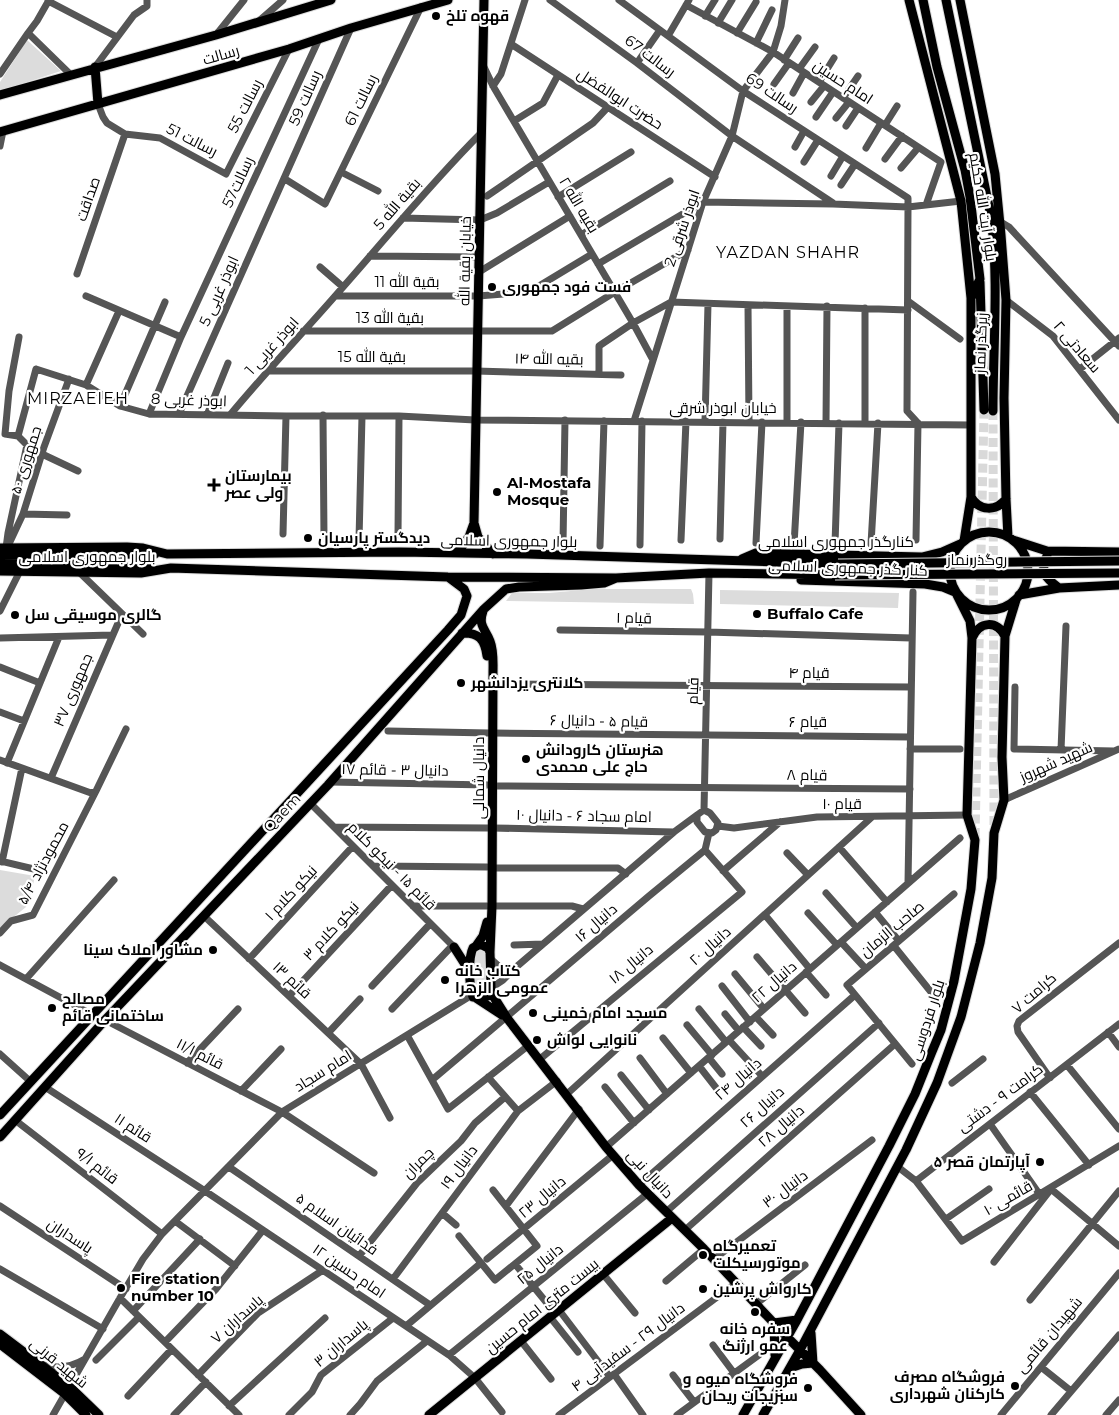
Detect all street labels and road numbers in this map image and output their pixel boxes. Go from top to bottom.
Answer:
street label: رسالت 67 [621,30,680,81]
street label: رسالت [200,40,241,69]
street label: امام حسین [809,55,877,109]
street label: حضرت ابوالفضل [573,64,667,134]
street label: رسالت 59 [284,67,325,128]
street label: رسالت 69 [742,68,802,117]
street label: رسالت 61 [340,71,381,129]
street label: رسالت 55 [223,76,266,136]
street label: رسالت 51 [163,119,221,161]
street label: بلوار آیت الله حکیم [965,151,1001,263]
street label: رسالت57 [217,153,258,210]
street label: بقیه الله ۲ [555,173,604,236]
street label: صداقت [71,174,104,224]
street label: بقیة الله 5 [369,174,424,234]
street label: ابوذر شرقی 2 [659,187,705,269]
street label: خیابان بقیة الله [454,216,476,306]
street label: ابوذر غربی 5 [195,253,243,329]
street label: بقیة الله 11 [374,272,440,291]
street label: بقیة الله 13 [356,308,424,327]
street label: زیرگذر نماز [970,312,991,375]
street label: ابوذر غربی 1 [241,313,303,379]
street label: سعادتی ۲ [1049,317,1105,377]
street label: بقیة الله 15 [338,347,406,366]
street label: بقیه الله ۱۴ [514,348,584,369]
street label: ابوذر غربی 8 [151,389,227,411]
street label: خیابان ابوذر شرقی [669,398,777,418]
street label: جمهوری ۵۰ [6,423,46,497]
street label: بلوار جمهوری اسلامی [440,530,578,552]
street label: کنارگذر جمهوری اسلامی [758,532,914,552]
street label: بلوار جمهوری اسلامی [19,547,155,567]
street label: روگذر نماز [946,550,1007,569]
street label: کنار گذر جمهوری اسلامی [768,555,928,581]
street label: قیام ۱ [616,608,652,628]
street label: جمهوری ۳۷ [49,650,97,730]
street label: قیام ۴ [788,663,830,683]
street label: قیام [683,677,703,705]
street label: قیام ۵ - دانیال ۶ [550,710,648,732]
street label: قیام ۶ [789,712,827,732]
street label: دانیال شمالی [469,737,489,819]
street label: شهید شهروز [1016,737,1096,787]
street label: دانیال ۳ - قائم ۱۷ [341,759,449,781]
street label: قیام ۸ [787,765,827,785]
street label: Qaem [259,789,304,836]
street label: قیام ۱۰ [822,794,862,814]
street label: امام سجاد ۶ - دانیال ۱۰ [516,805,652,827]
street label: قائم ۱۵ - نیکو کلام [343,817,441,915]
street label: محمودنژاد ۵/۴ [13,818,72,908]
street label: نیکو کلام ۱ [260,861,322,925]
street label: صاحب الزمان [856,896,928,962]
street label: نیکو کلام ۳ [299,897,363,965]
street label: دانیال ۱۶ [571,899,621,946]
street label: دانیال ۲۰ [685,922,734,969]
street label: دانیال ۱۸ [605,940,657,988]
street label: قائم ۱۳ [268,957,316,1003]
street label: دانیال ۲۲ [747,957,800,1006]
street label: کرامت ۷ [1007,968,1060,1017]
street label: بلوار فردوسی [905,977,949,1063]
street label: قائم ۱۱/۱ [173,1034,227,1074]
street label: امام سجاد [290,1045,356,1097]
street label: دانیال ۲۴ [710,1053,765,1104]
street label: کرامت ۹ - دشتی [953,1059,1047,1137]
street label: دانیال ۲۶ [736,1082,788,1131]
street label: دانیال ۲۸ [754,1100,808,1151]
street label: قائم ۱۱ [111,1109,155,1147]
street label: دانیال ۱۹ [436,1141,481,1193]
street label: قائم ۹/۱ [72,1143,122,1189]
street label: چمران [398,1143,438,1183]
street label: دانیال نبی [622,1145,678,1203]
street label: دانیال ۳۰ [758,1165,811,1212]
street label: دانیال ۲۳ [514,1171,569,1222]
street label: قائمی ۱۰ [980,1176,1036,1220]
street label: فدائیان اسلام ۵ [292,1188,382,1260]
street label: پاسداران [43,1214,97,1258]
street label: امام حسین ۱۲ [309,1239,389,1303]
street label: دانیال ۲۵ [513,1239,567,1288]
street label: بیست متری امام حسین [481,1254,603,1358]
street label: پاسداران ۷ [206,1290,268,1348]
street label: شهیدان قائمی [1011,1293,1087,1377]
street label: دانیال ۲۹ - سفیدآبی ۴ [567,1298,689,1396]
street label: پاسداران ۳ [310,1314,372,1372]
street label: شهید قرنی [26,1333,92,1393]

